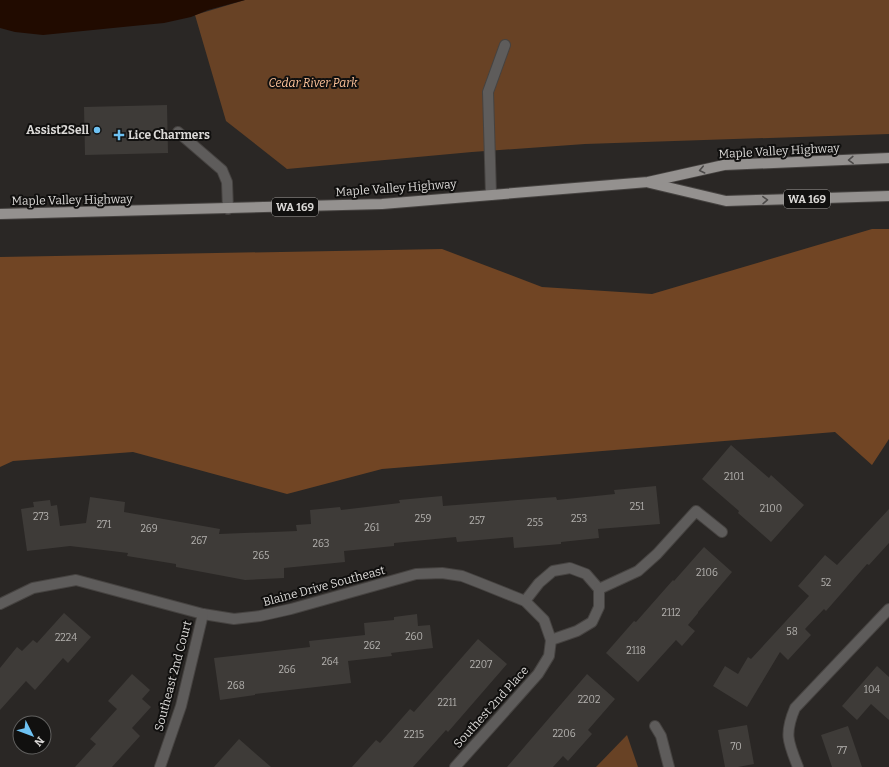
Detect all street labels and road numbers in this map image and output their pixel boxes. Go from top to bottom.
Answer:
street label: Maple Valley Highway [718,141,841,161]
street label: Maple Valley Highway [335,177,458,199]
road number: WA 169 [784,190,830,208]
street label: Maple Valley Highway [11,192,133,208]
road number: WA 169 [272,198,318,216]
street label: Blaine Drive Southeast [261,563,387,609]
street label: Southeast 2nd Court [152,619,195,733]
street label: Southest 2nd Place [451,663,531,751]

